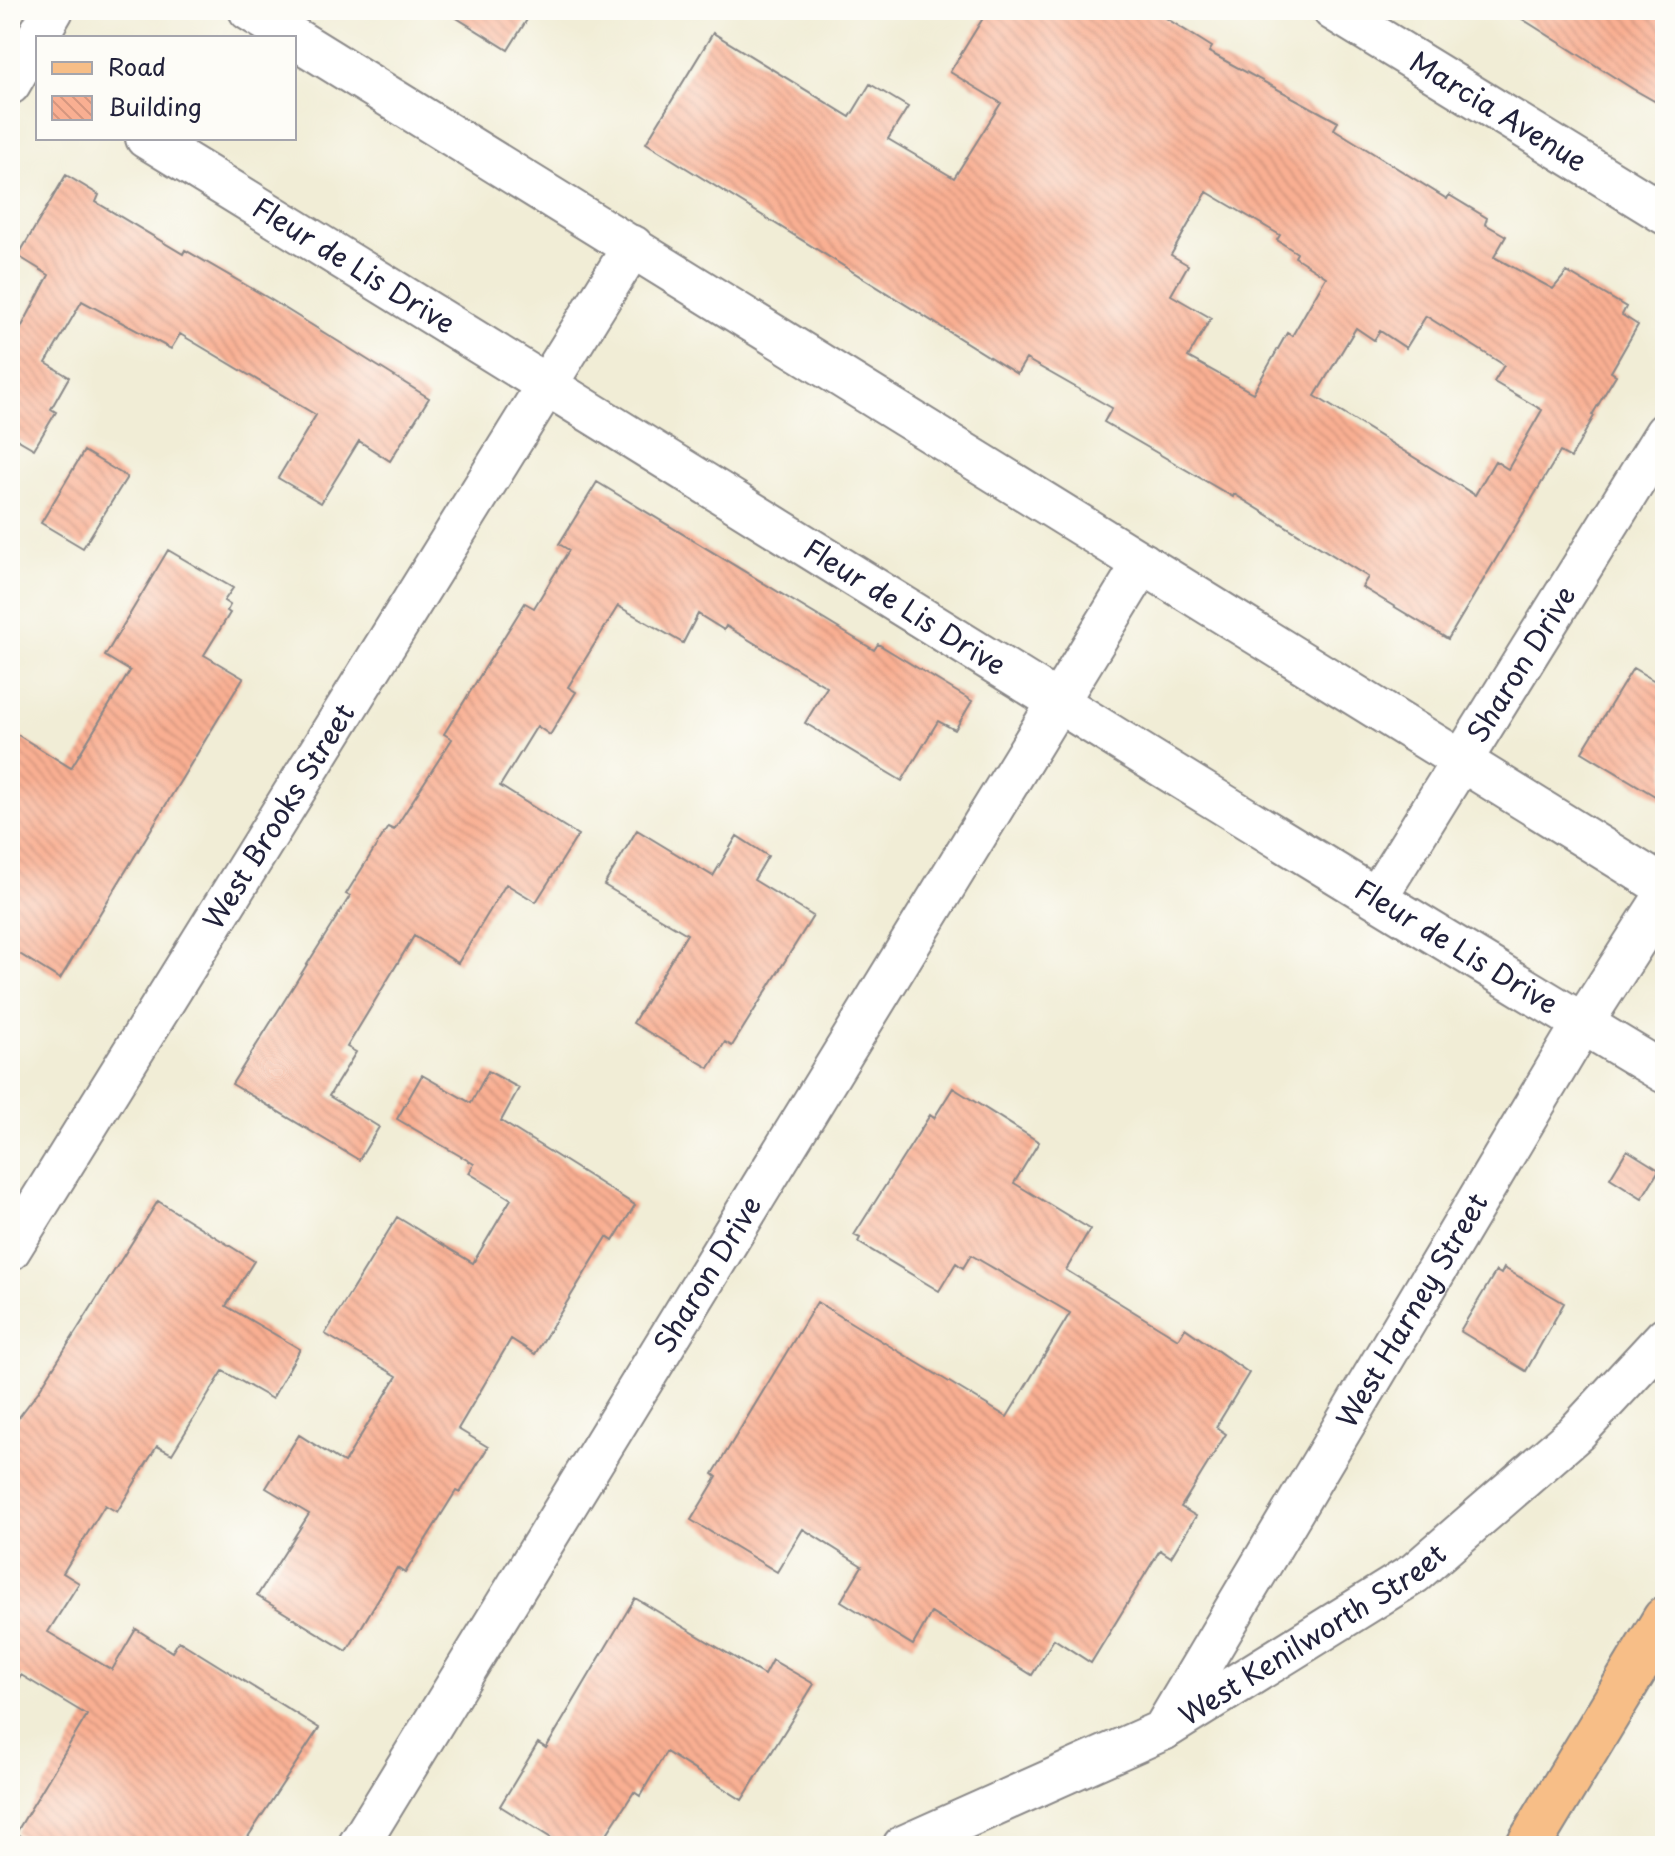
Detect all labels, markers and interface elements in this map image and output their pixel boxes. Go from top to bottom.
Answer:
legend [36,36,296,140]
street label: Marcia Avenue [1402,39,1596,181]
text: Road [108,48,166,84]
text: Building [108,88,202,124]
street label: Fleur de Lis Drive [245,186,464,343]
street label: Fleur de Lis Drive [796,527,1015,685]
street label: Sharon Drive [1455,577,1585,750]
street label: West Brooks Street [191,694,364,937]
street label: Fleur de Lis Drive [1347,867,1567,1024]
street label: West Harney Street [1324,1184,1498,1435]
street label: Sharon Drive [642,1187,771,1361]
street label: West Kenilworth Street [1170,1532,1455,1735]

